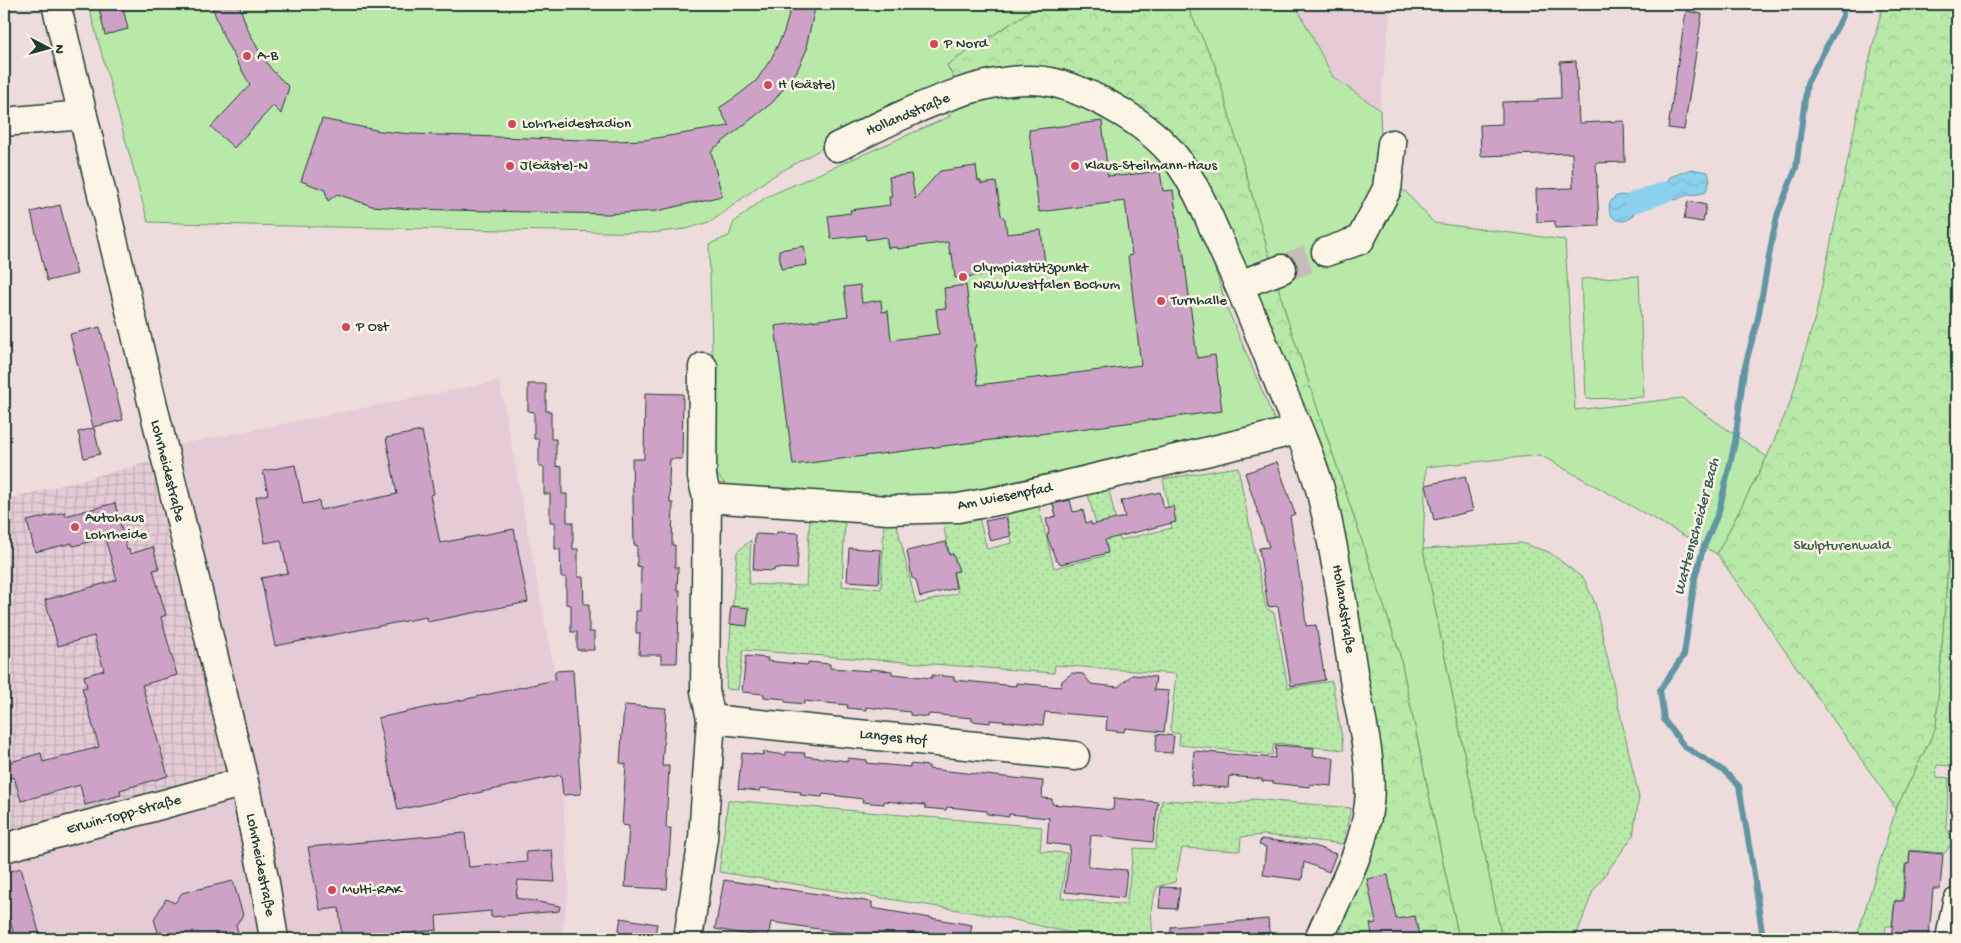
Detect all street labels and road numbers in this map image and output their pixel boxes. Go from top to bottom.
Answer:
street label: Hollandstraße [863,89,953,141]
street label: Lohrheidestraße [146,418,188,524]
street label: Am Wiesenpfad [956,479,1055,515]
street label: Hollandstraße [1327,563,1359,655]
street label: Langes Hof [859,726,929,751]
street label: Erwin-Topp-Straße [65,791,184,839]
street label: Lohrheidestraße [241,812,279,918]

